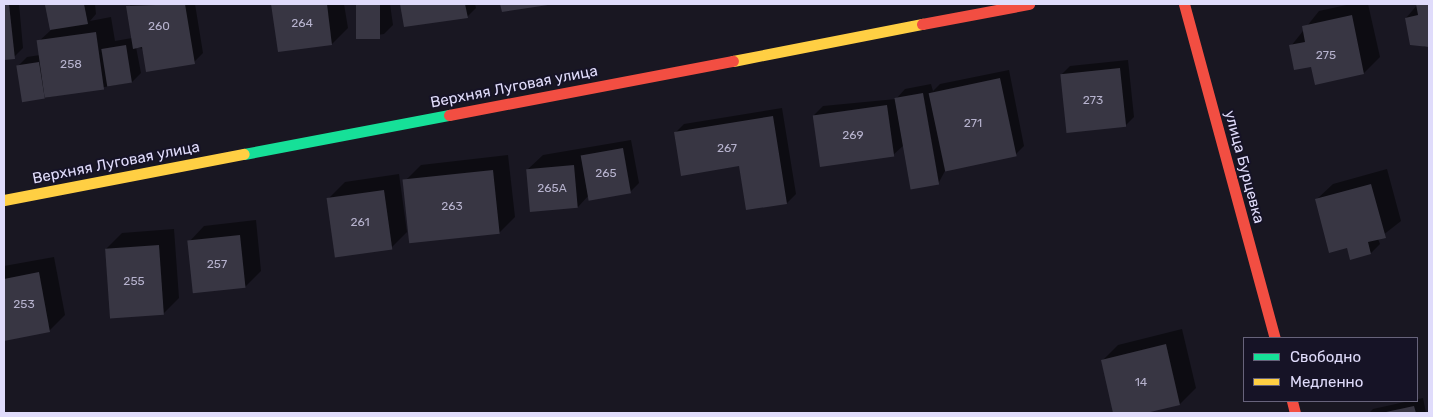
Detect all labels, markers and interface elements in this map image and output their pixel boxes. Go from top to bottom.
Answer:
house number: 264 [291,17,313,31]
house number: 260 [148,20,170,34]
house number: 275 [1316,49,1336,63]
house number: 258 [60,58,82,72]
street label: Верхняя Луговая улица [429,62,599,112]
house number: 273 [1083,94,1103,108]
street label: улица Бурцевка [1220,109,1268,225]
house number: 271 [964,117,982,131]
house number: 269 [842,129,864,143]
street label: Верхняя Луговая улица [31,138,201,188]
house number: 267 [717,142,737,156]
house number: 265 [595,167,617,181]
house number: 265А [537,182,567,196]
house number: 263 [441,200,463,214]
house number: 261 [350,216,370,230]
house number: 257 [207,258,227,272]
house number: 255 [123,275,145,289]
house number: 253 [13,298,35,312]
legend [1243,337,1418,402]
text: Свободно [1290,348,1361,366]
text: Медленно [1290,373,1363,391]
house number: 14 [1135,376,1147,390]

